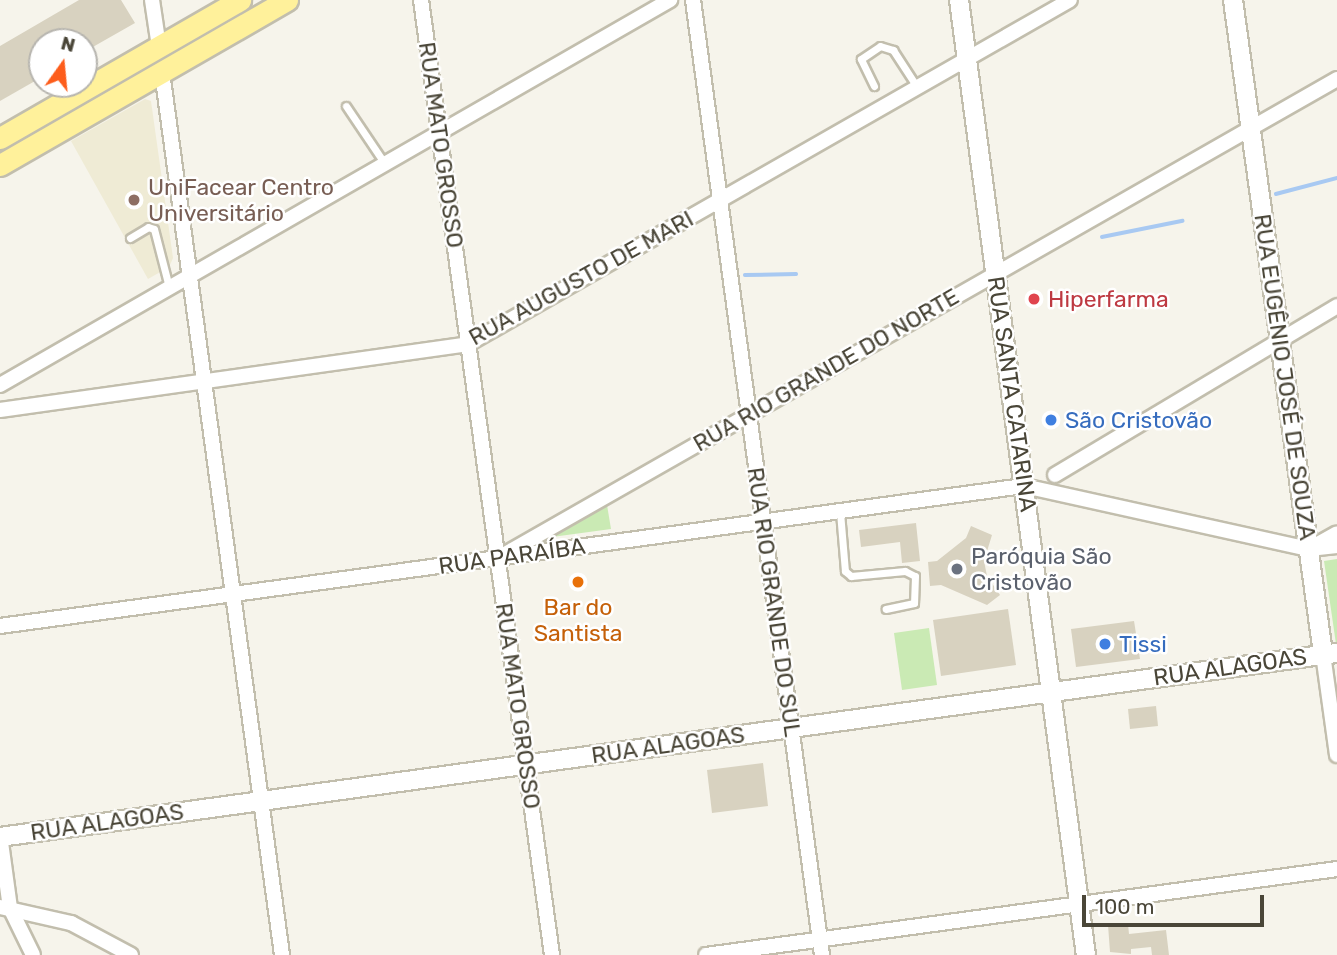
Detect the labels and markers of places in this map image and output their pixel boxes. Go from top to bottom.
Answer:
place label: UniFacear Centro Universitário [148,173,334,227]
marker: UniFacear Centro Universitário [126,192,142,208]
place label: Hiperfarma [1048,285,1169,313]
marker: Hiperfarma [1026,291,1042,307]
place label: São Cristovão [1065,406,1212,434]
marker: São Cristovão [1043,412,1059,428]
place label: Paróquia São Cristovão [971,542,1112,596]
marker: Paróquia São Cristovão [949,561,965,577]
marker: Bar do Santista [570,574,586,590]
place label: Bar do Santista [534,593,622,647]
place label: Tissi [1119,630,1167,658]
marker: Tissi [1097,636,1113,652]

